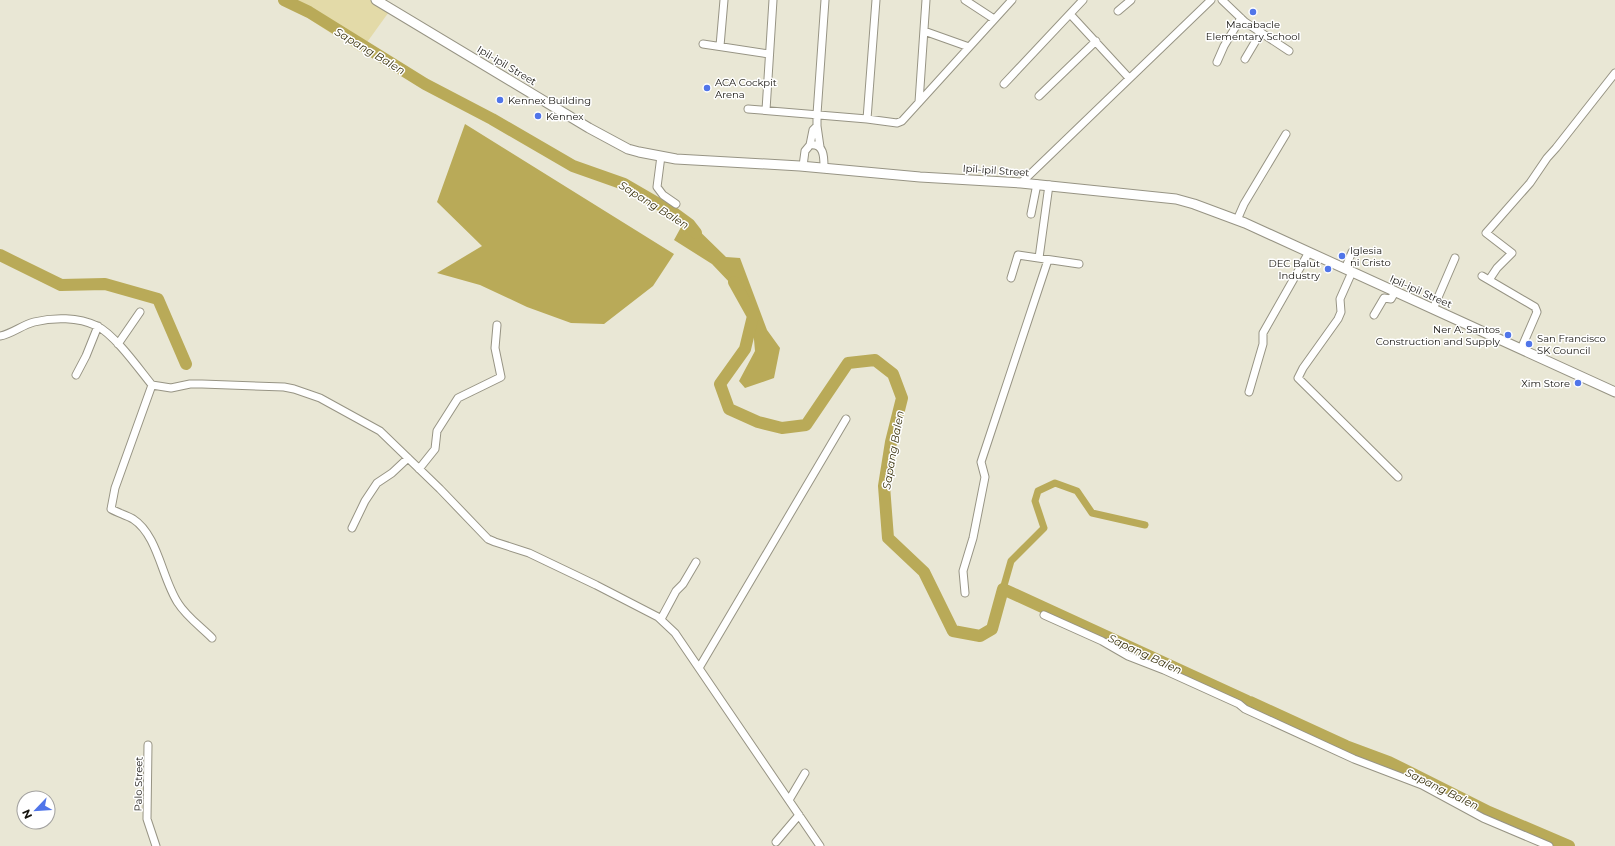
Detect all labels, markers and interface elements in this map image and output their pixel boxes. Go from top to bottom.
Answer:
marker: Macabacle Elementary School [1248,7,1258,17]
place label: Macabacle Elementary School [1206,18,1300,43]
water label: Sapang Balen [332,24,408,78]
street label: Ipil-ipil Street [475,43,539,88]
place label: ACA Cockpit Arena [715,76,777,101]
marker: ACA Cockpit Arena [702,83,712,93]
place label: Kennex Building [508,94,591,107]
marker: Kennex Building [495,95,505,105]
place label: Kennex [546,110,584,123]
marker: Kennex [533,111,543,121]
street label: Ipil-ipil Street [962,162,1030,179]
water label: Sapang Balen [616,178,692,232]
place label: Iglesia ni Cristo [1350,244,1391,269]
marker: Iglesia ni Cristo [1337,251,1347,261]
place label: DEC Balut Industry [1268,257,1321,282]
marker: DEC Balut Industry [1323,264,1333,274]
street label: Ipil-ipil Street [1388,272,1454,311]
place label: Ner A. Santos Construction and Supply [1376,323,1501,348]
marker: Ner A. Santos Construction and Supply [1503,330,1513,340]
place label: San Francisco SK Council [1537,332,1606,357]
marker: San Francisco SK Council [1524,339,1534,349]
place label: Xim Store [1521,377,1570,390]
marker: Xim Store [1573,378,1583,388]
water label: Sapang Balen [879,409,907,491]
water label: Sapang Balen [1106,631,1184,677]
street label: Palo Street [132,757,145,811]
water label: Sapang Balen [1403,765,1481,813]
north arrow [16,790,56,830]
text: N [19,807,35,821]

